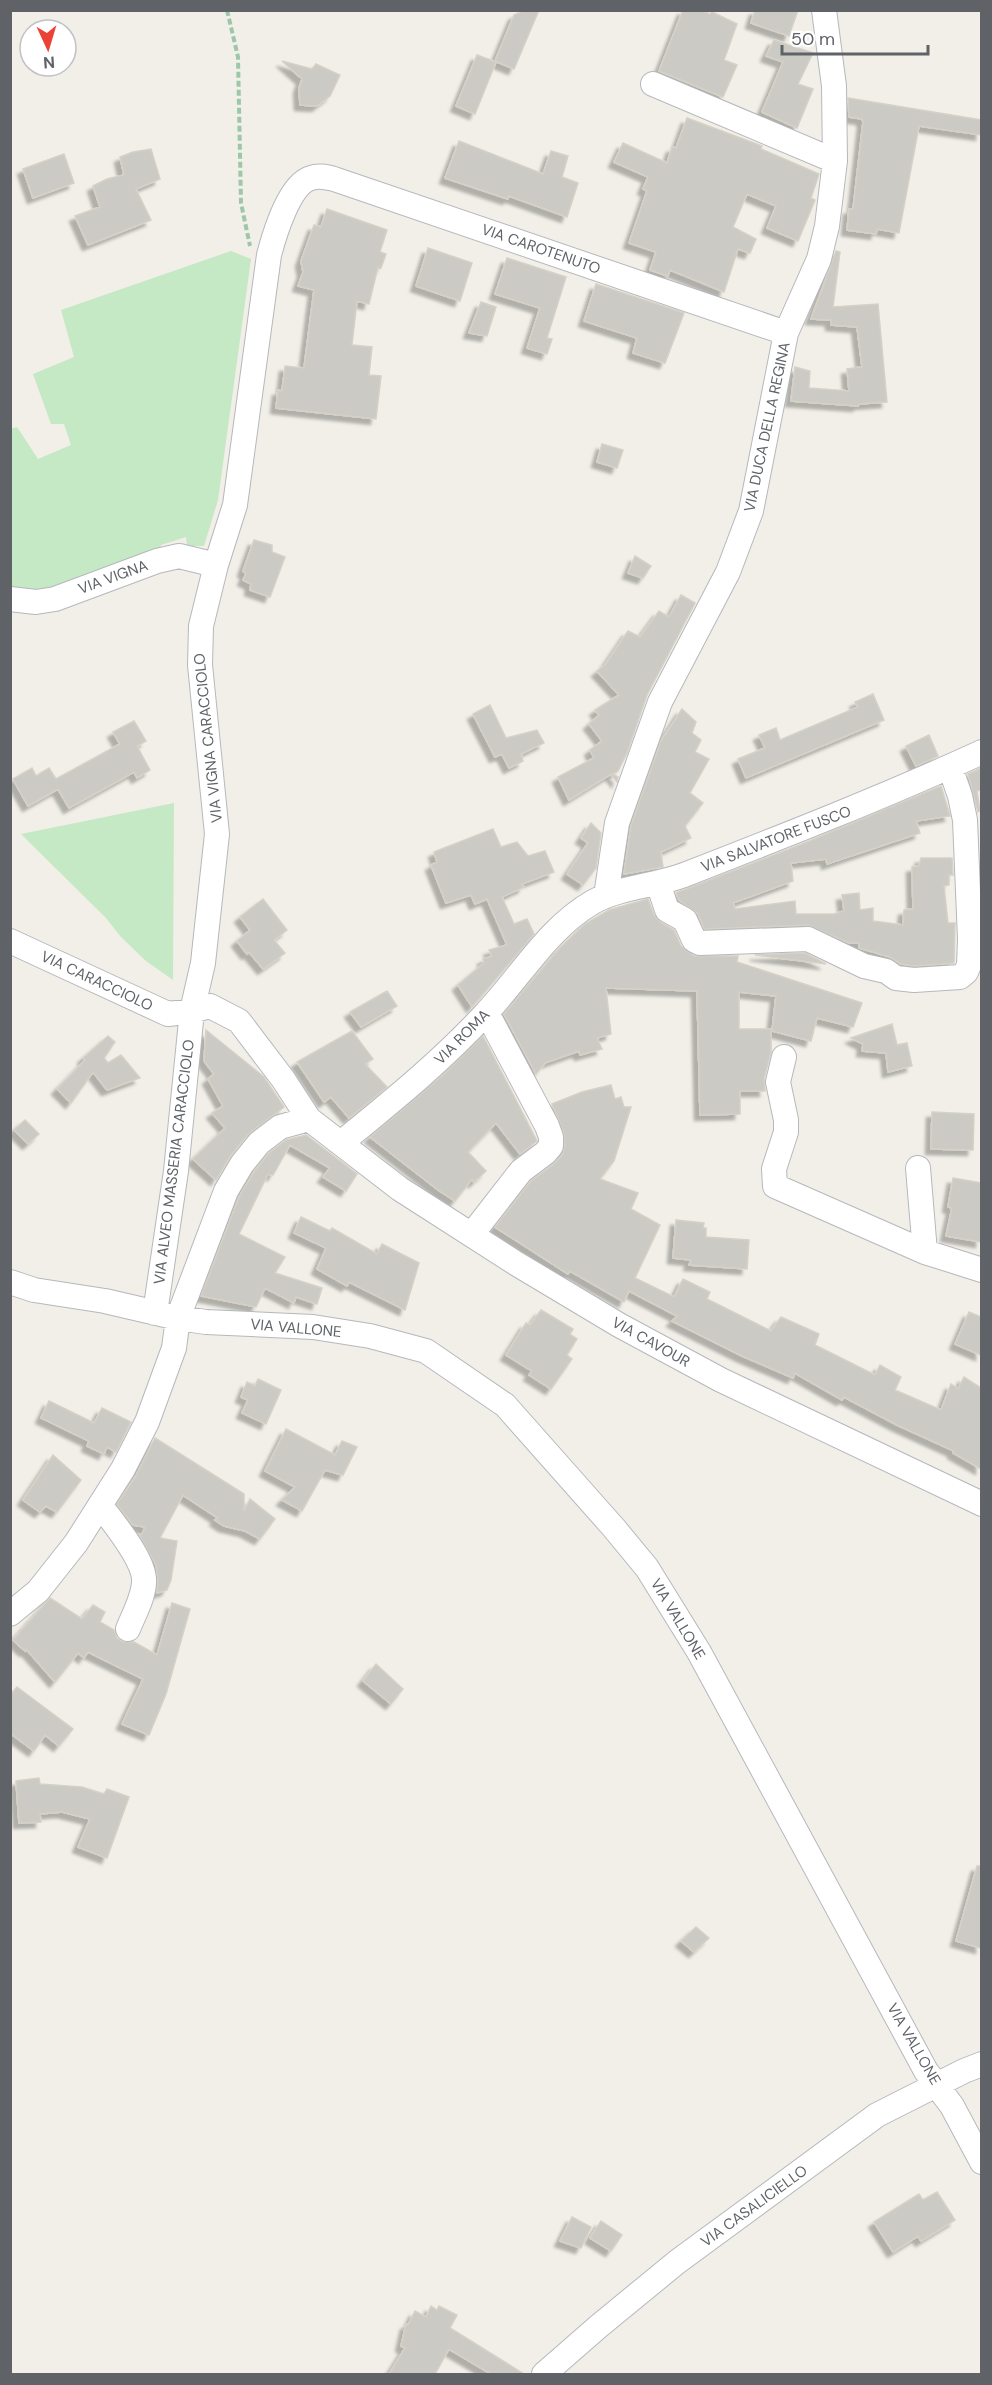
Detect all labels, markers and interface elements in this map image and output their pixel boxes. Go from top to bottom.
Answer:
north arrow [18,18,78,78]
scale bar [782,18,928,56]
text: 50 m [791,27,835,51]
text: N [42,52,56,73]
street label: VIA CAROTENUTO [479,219,603,279]
street label: VIA DUCA DELLA REGINA [739,340,795,514]
street label: VIA VIGNA [75,555,151,599]
street label: VIA VIGNA CARACCIOLO [189,652,227,824]
street label: VIA SALVATORE FUSCO [698,801,854,877]
street label: VIA CARACCIOLO [38,946,156,1016]
street label: VIA ROMA [430,1005,494,1069]
street label: VIA ALVEO MASSERIA CARACCIOLO [149,1038,199,1286]
street label: VIA CAVOUR [608,1312,694,1372]
street label: VIA VALLONE [250,1314,342,1342]
street label: VIA VALLONE [646,1575,710,1663]
street label: VIA VALLONE [883,1999,945,2089]
street label: VIA CASALICIELLO [697,2161,811,2251]

